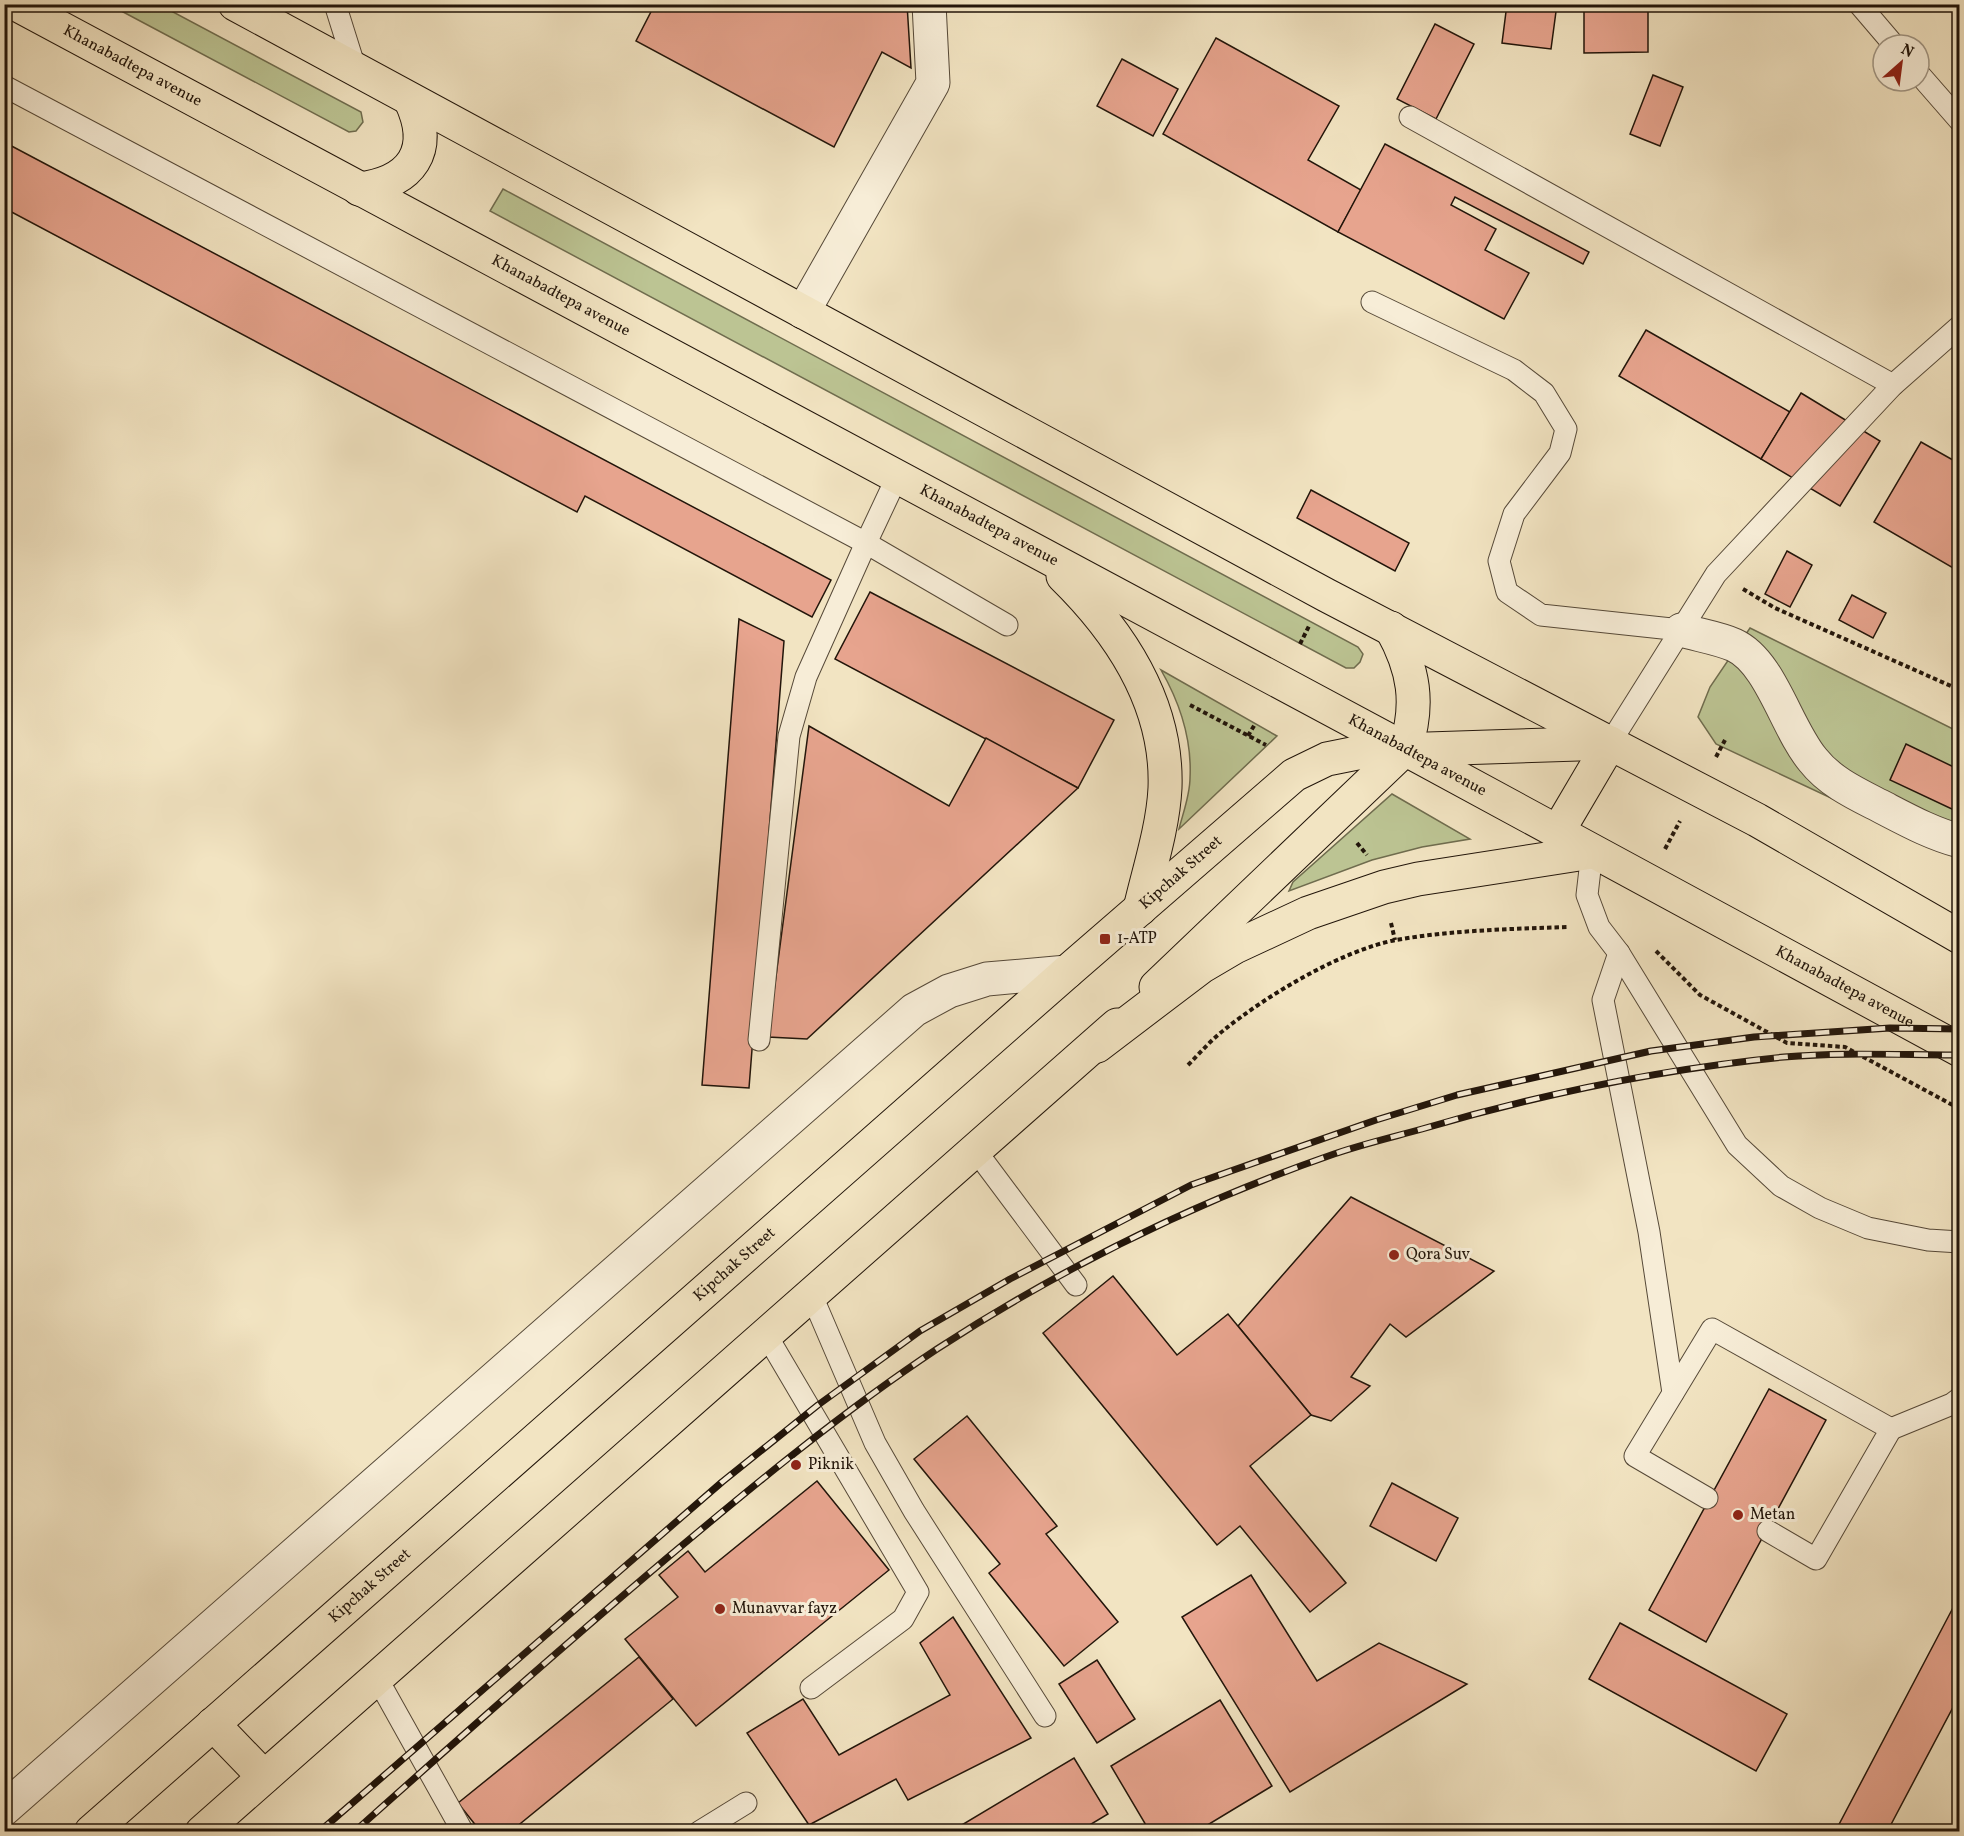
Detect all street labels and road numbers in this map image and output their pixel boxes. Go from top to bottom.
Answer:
street label: Khanabadtepa avenue [59,20,206,113]
street label: Khanabadtepa avenue [487,250,634,342]
street label: Khanabadtepa avenue [916,480,1062,572]
street label: Khanabadtepa avenue [1344,709,1490,802]
street label: Kipchak Street [1135,831,1228,915]
street label: Khanabadtepa avenue [1771,941,1918,1034]
street label: Kipchak Street [689,1222,781,1307]
street label: Kipchak Street [324,1543,416,1628]

